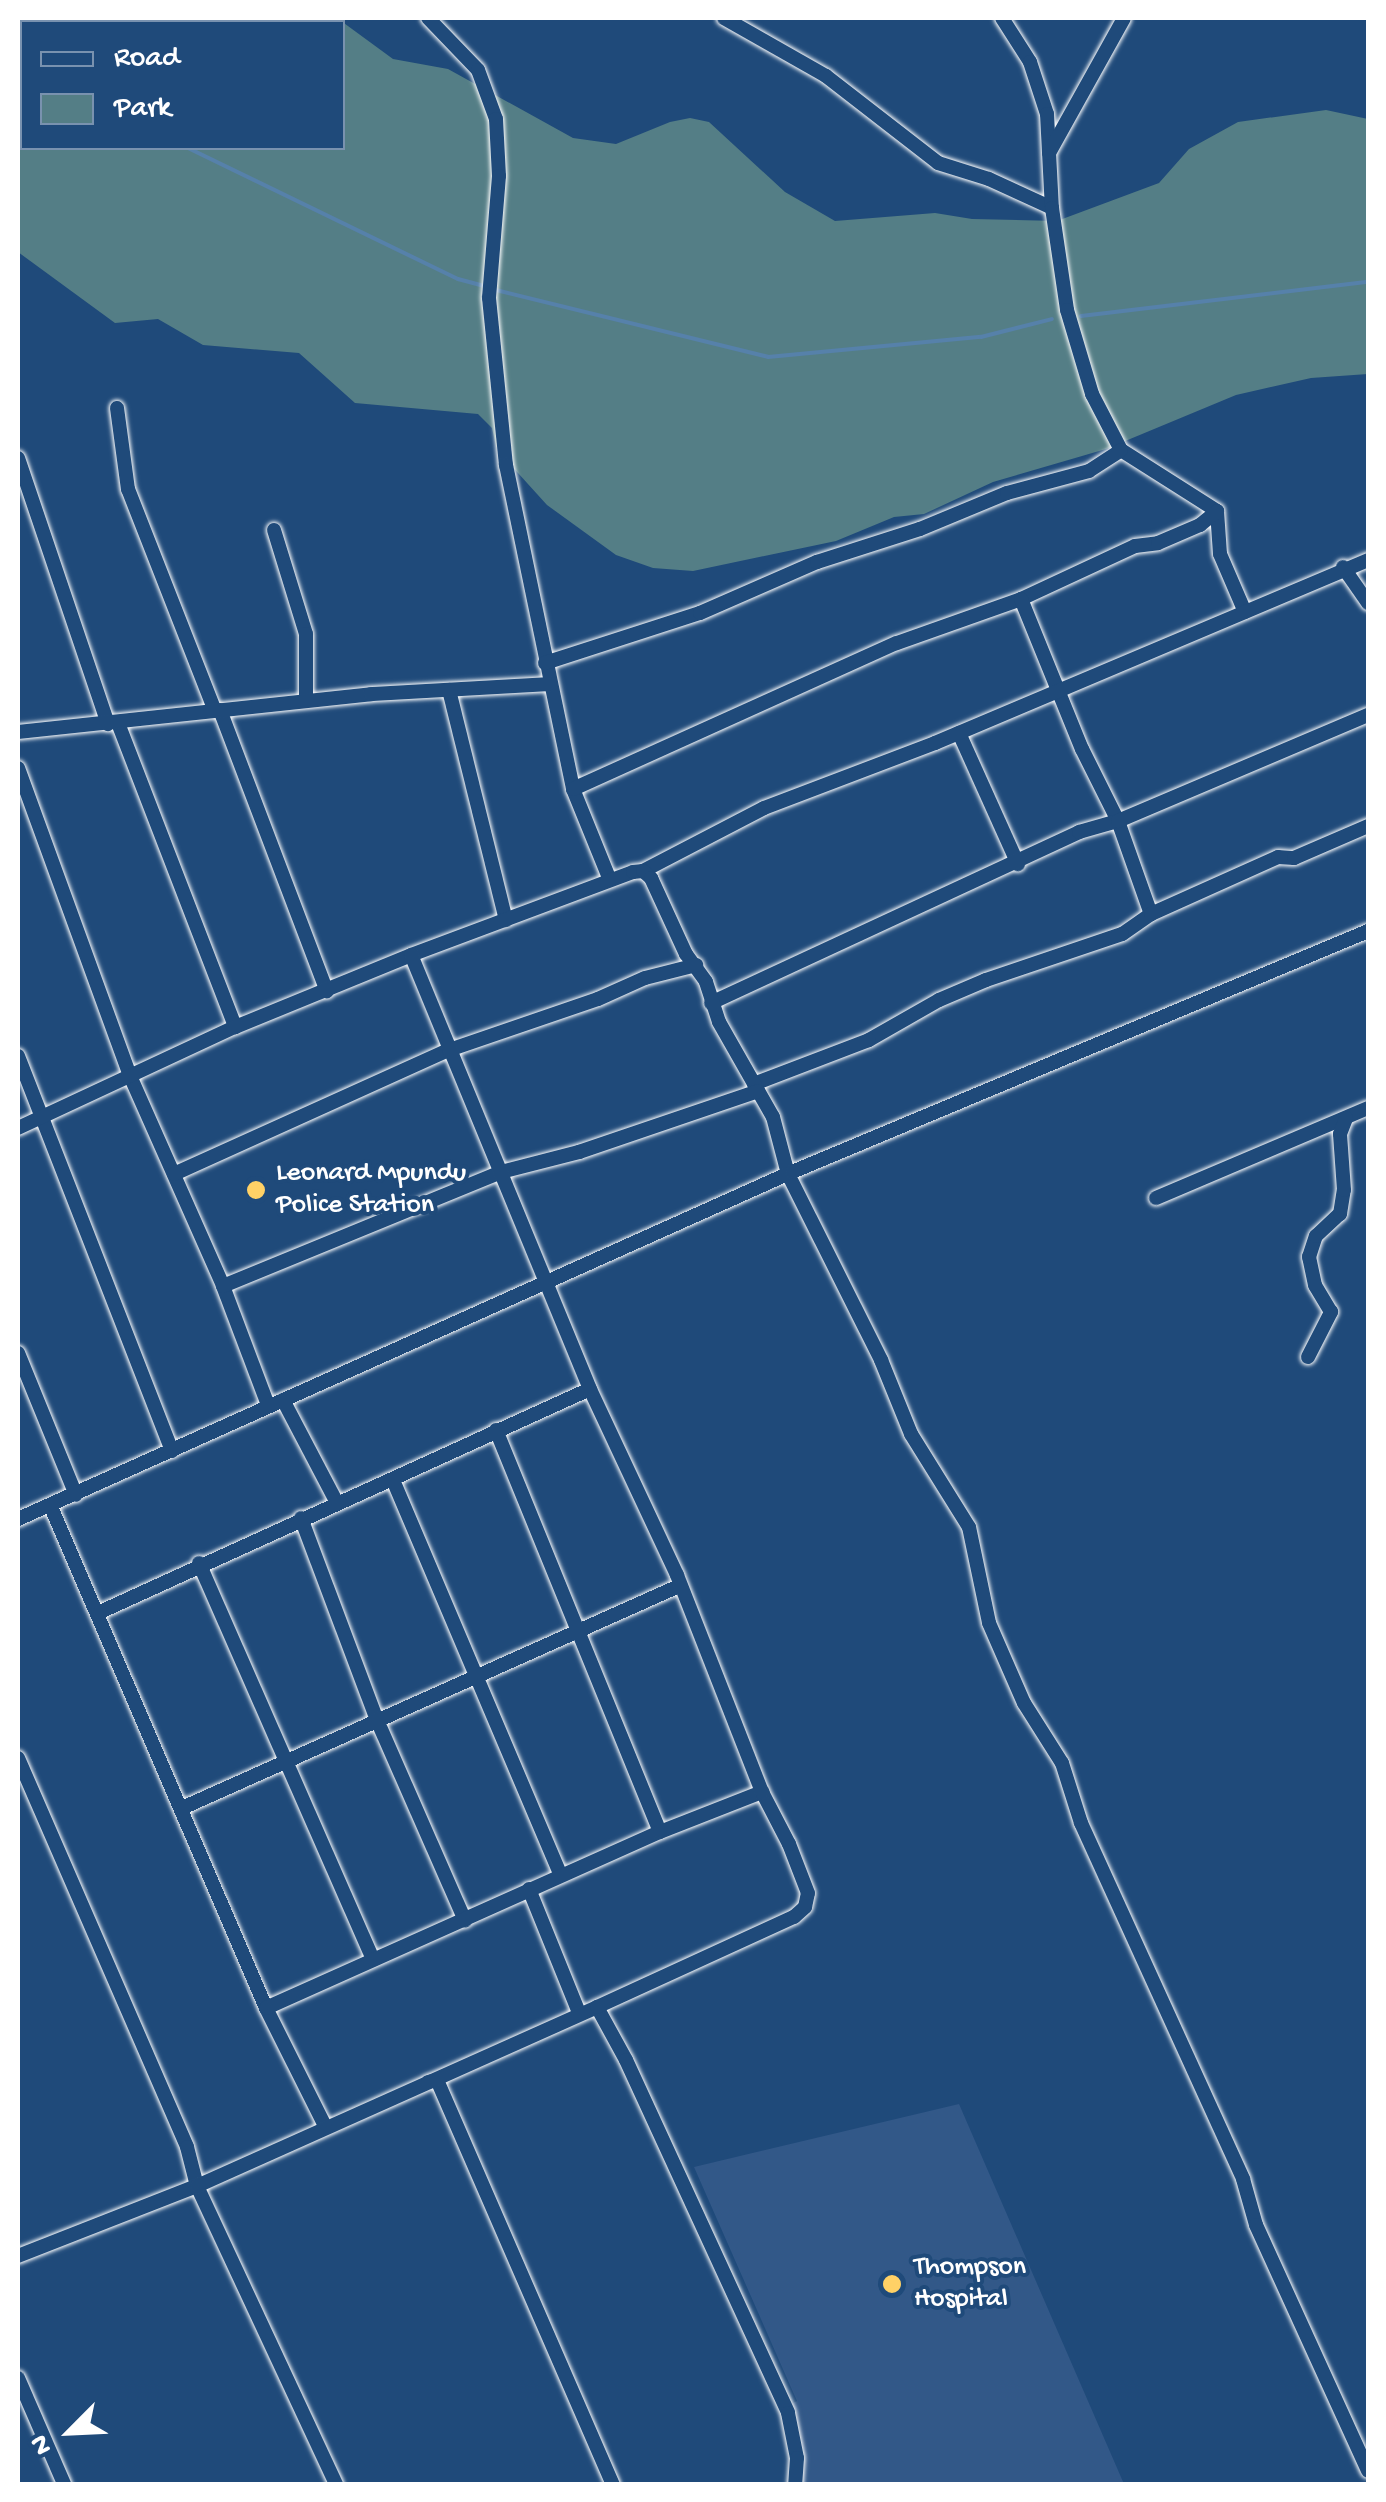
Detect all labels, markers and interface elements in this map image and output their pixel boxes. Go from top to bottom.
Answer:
legend [20,20,345,150]
text: Road [114,42,180,77]
text: Park [114,92,171,127]
place label: Leonard Mpundu Police Station [276,1157,466,1223]
marker: Leonard Mpundu Police Station [245,1179,267,1201]
place label: Thompson Hospital [914,2251,1026,2317]
marker: Thompson Hospital [879,2271,905,2297]
north arrow [20,2382,120,2482]
text: N [23,2429,61,2459]

